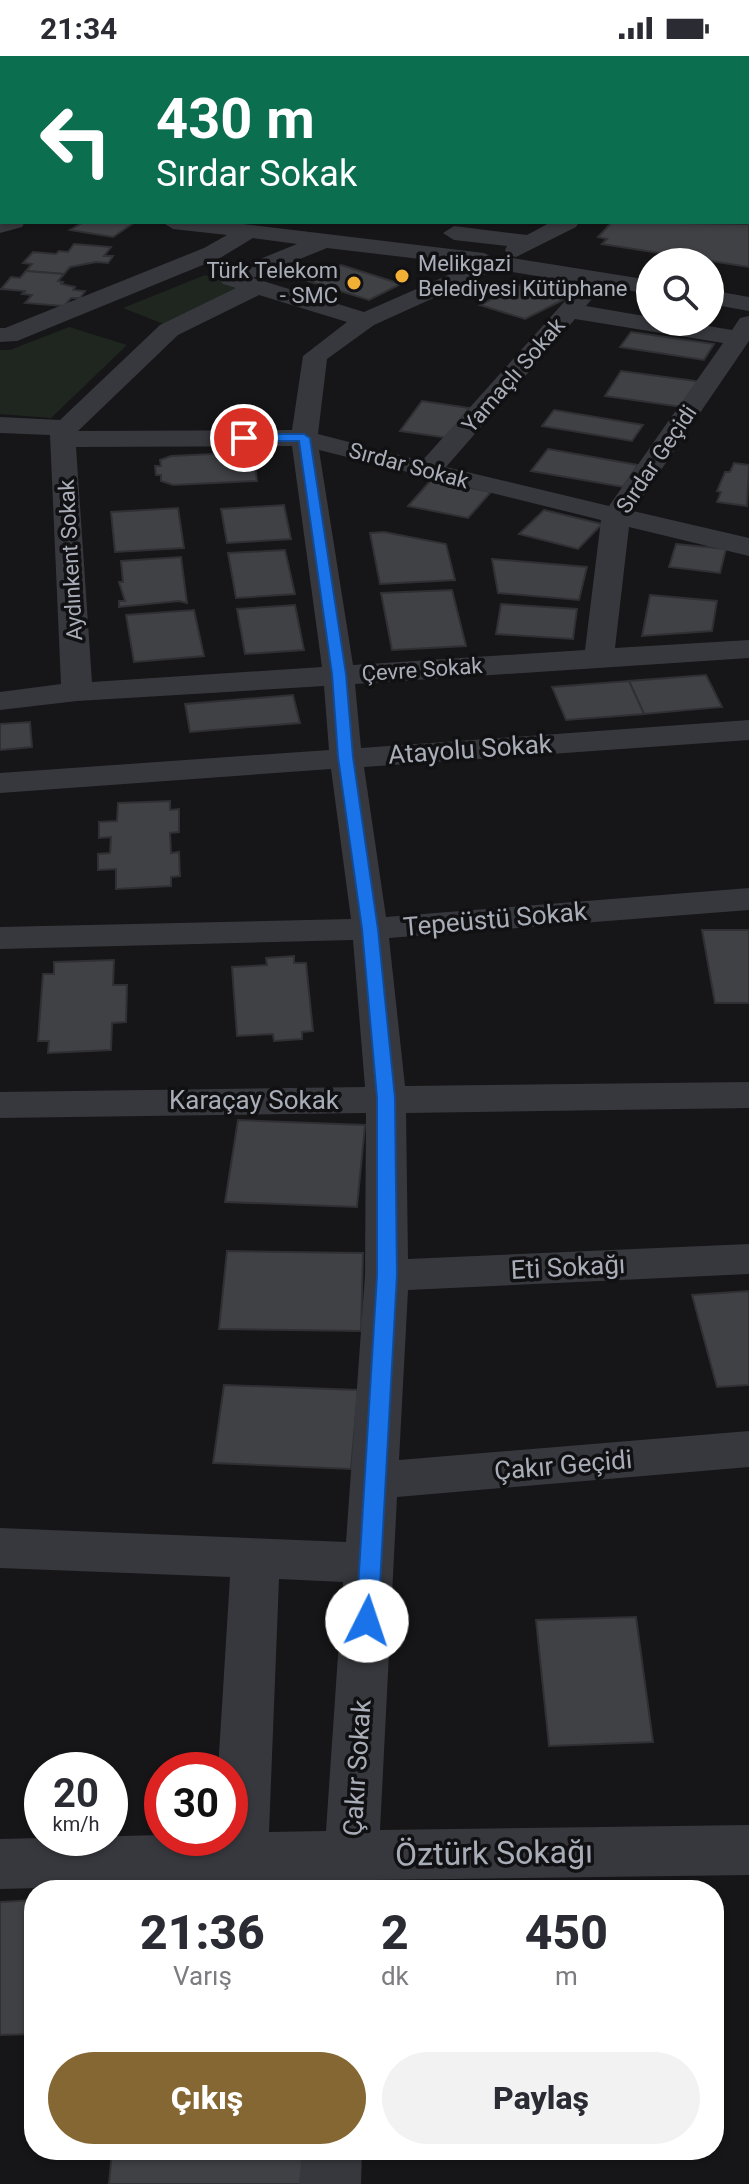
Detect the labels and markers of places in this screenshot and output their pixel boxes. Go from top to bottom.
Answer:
place label: Melikgazi Belediyesi Kütüphane [418,251,628,301]
place label: Türk Telekom - SMC [206,258,338,308]
marker: Melikgazi Belediyesi Kütüphane [393,267,411,285]
marker: Türk Telekom - SMC [345,274,363,292]
pin [210,404,278,472]

